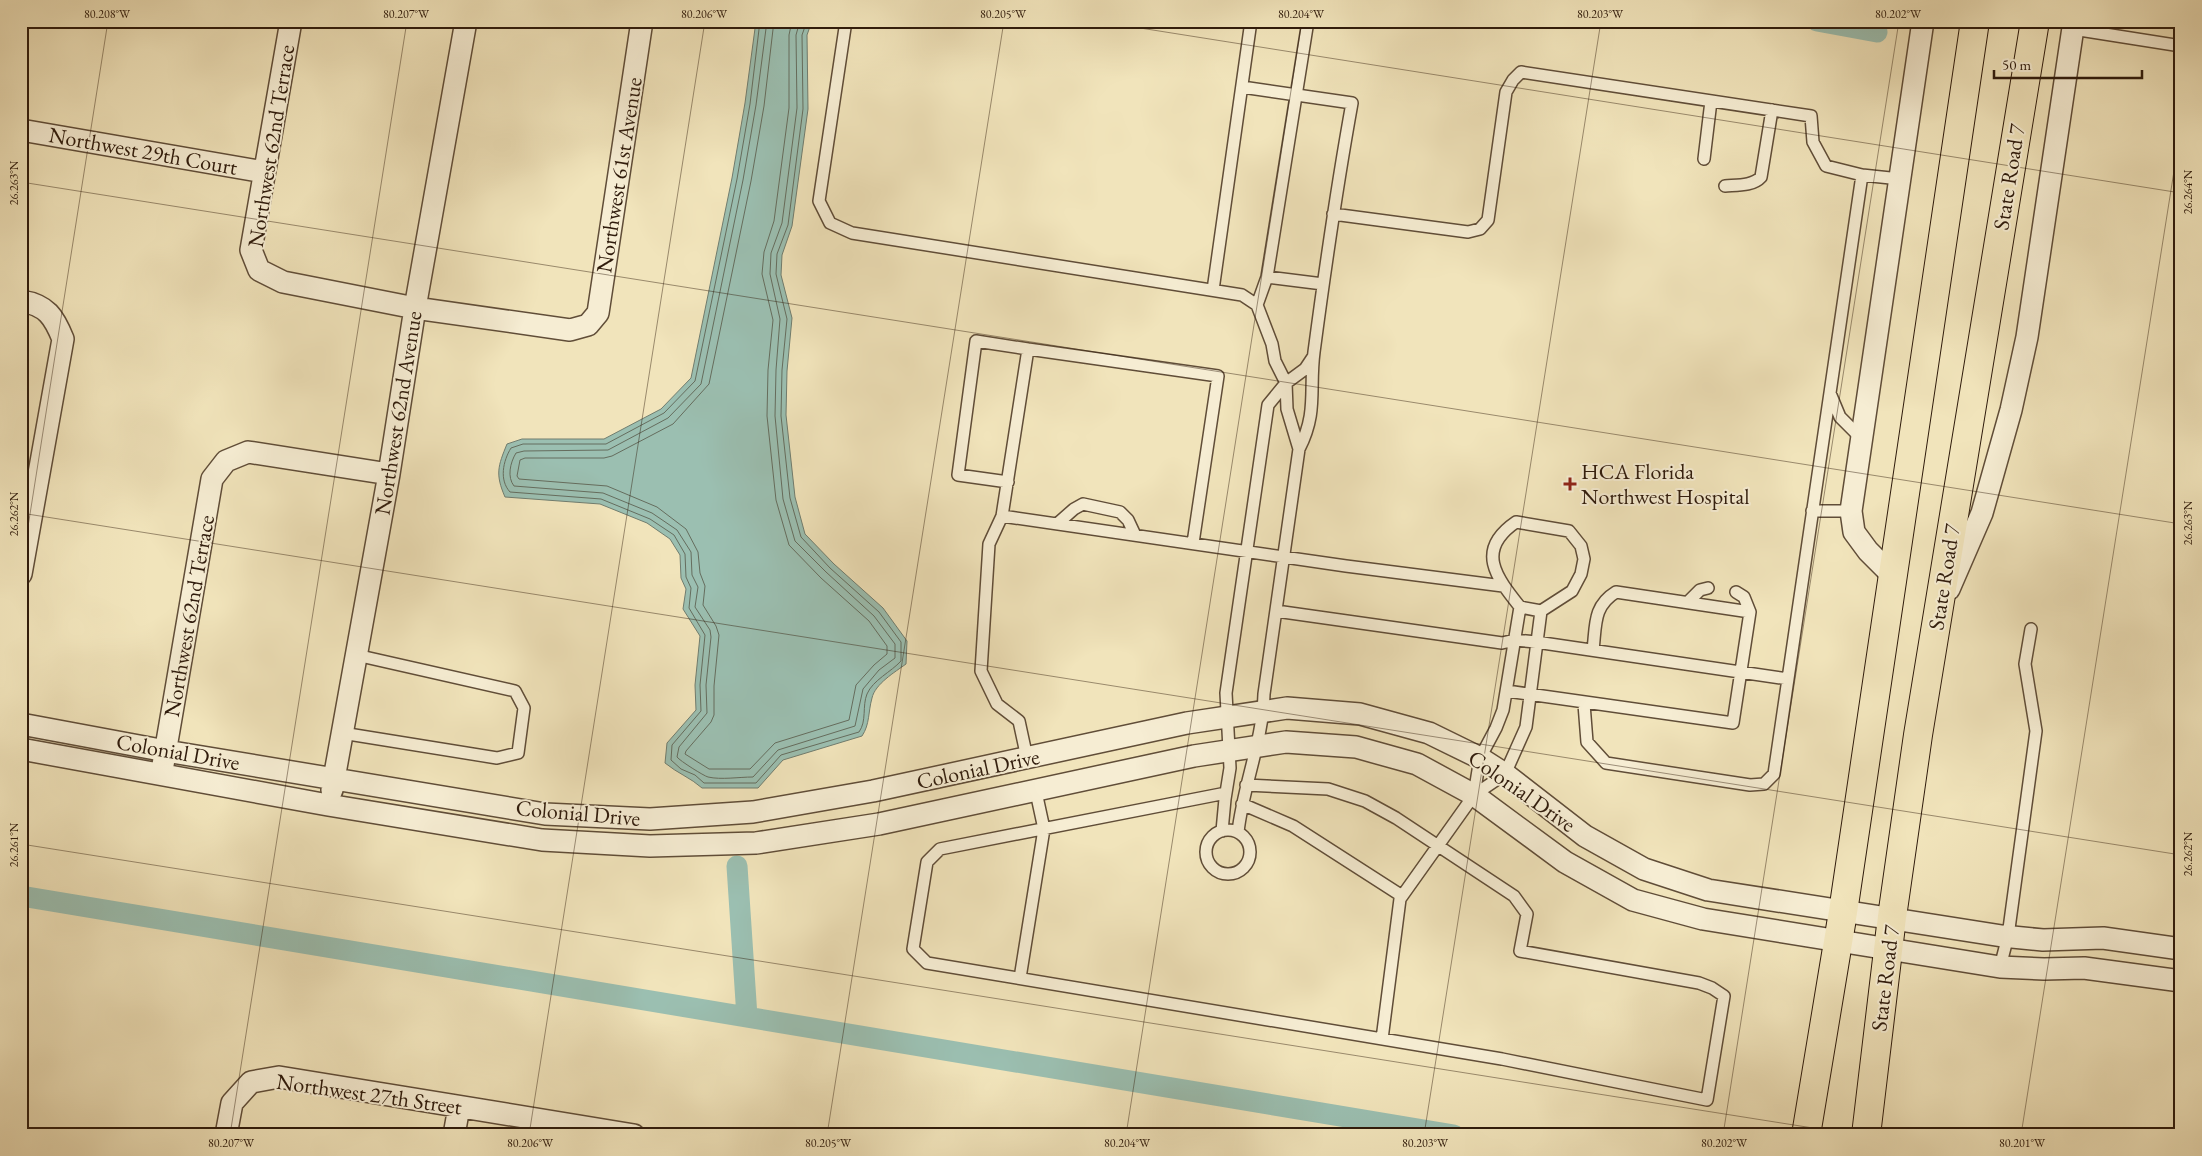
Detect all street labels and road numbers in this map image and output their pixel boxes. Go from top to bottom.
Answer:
street label: Northwest 62nd Terrace [241,42,301,249]
street label: Northwest 61st Avenue [589,75,649,275]
street label: Northwest 29th Court [46,120,240,182]
street label: State Road 7 [1986,122,2032,232]
street label: Northwest 62nd Avenue [368,308,429,517]
street label: Northwest 62nd Terrace [157,512,221,719]
street label: State Road 7 [1921,522,1967,632]
street label: Colonial Drive [114,727,242,777]
street label: Colonial Drive [914,742,1042,796]
street label: Colonial Drive [1463,743,1582,839]
street label: Colonial Drive [515,793,642,833]
street label: State Road 7 [1864,923,1906,1033]
street label: Northwest 27th Street [274,1067,464,1121]

